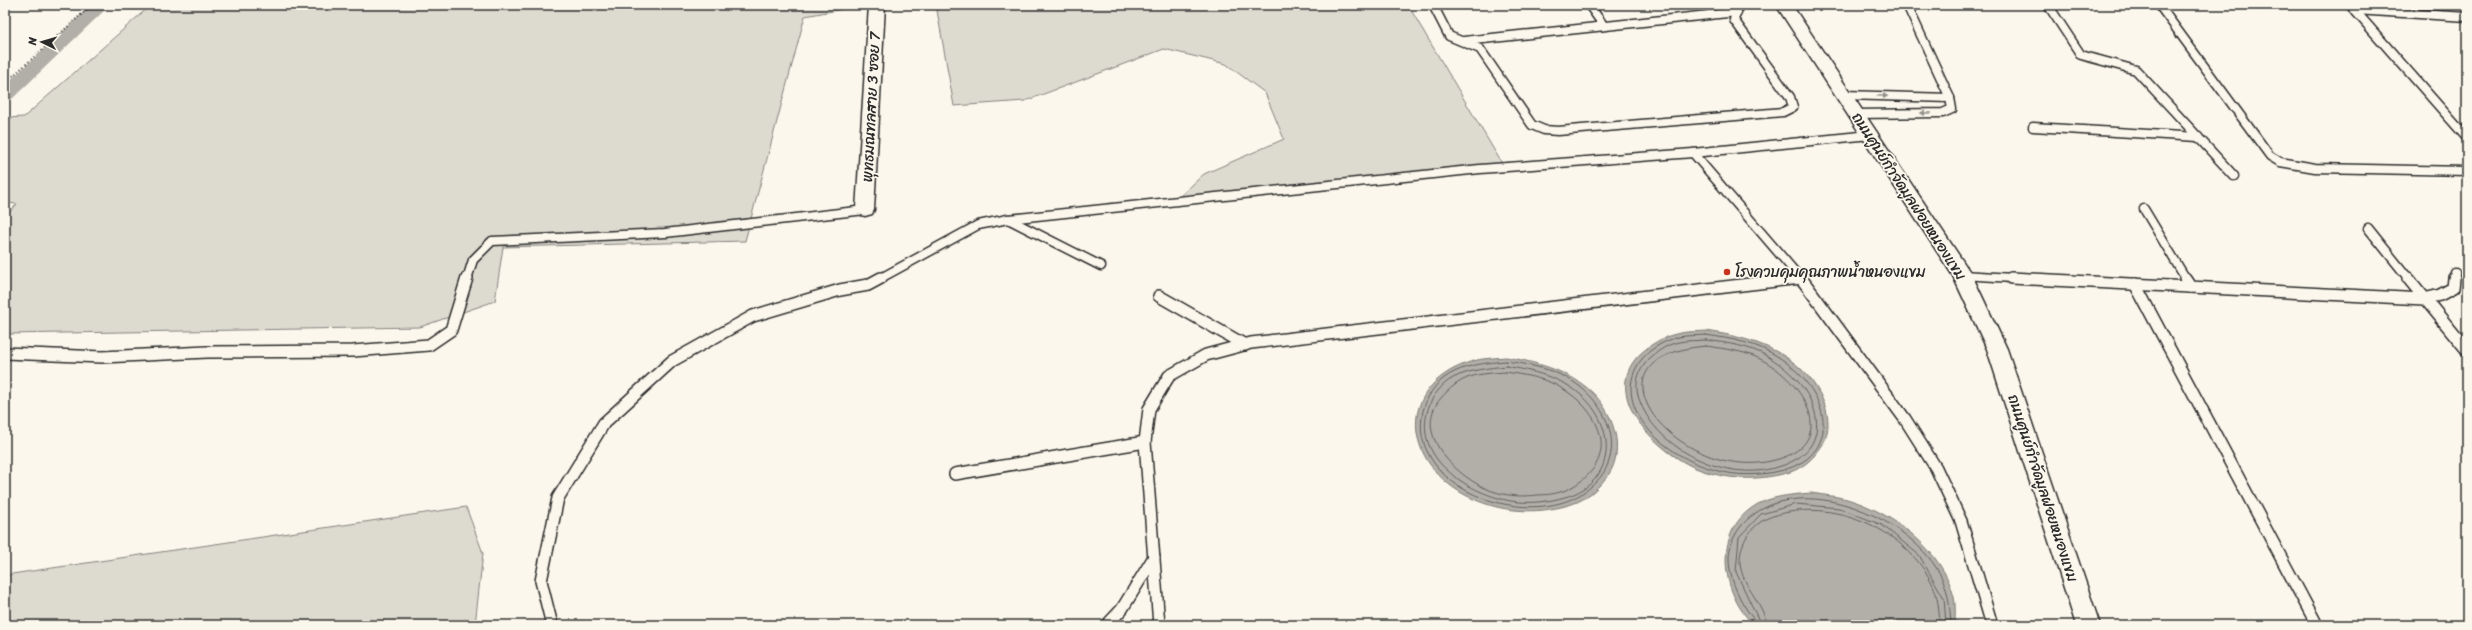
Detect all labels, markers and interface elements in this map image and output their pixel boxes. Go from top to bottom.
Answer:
north arrow [22,22,62,62]
street label: พุทธมณฑลสาย 3 ซอย 7 [854,30,888,183]
text: N [23,36,42,47]
one-way arrow [1876,93,1889,99]
street label: ถนนศูนย์กำจัดมูลฝอยหนองแขม [1845,107,1974,286]
one-way arrow [1919,110,1932,116]
place label: โรงควบคุมคุณภาพน้ำหนองแขม [1735,259,1926,285]
marker: โรงควบคุมคุณภาพน้ำหนองแขม [1722,267,1732,277]
street label: ถนนศูนย์กำจัดมูลฝอยหนองแขม [2000,391,2086,586]

